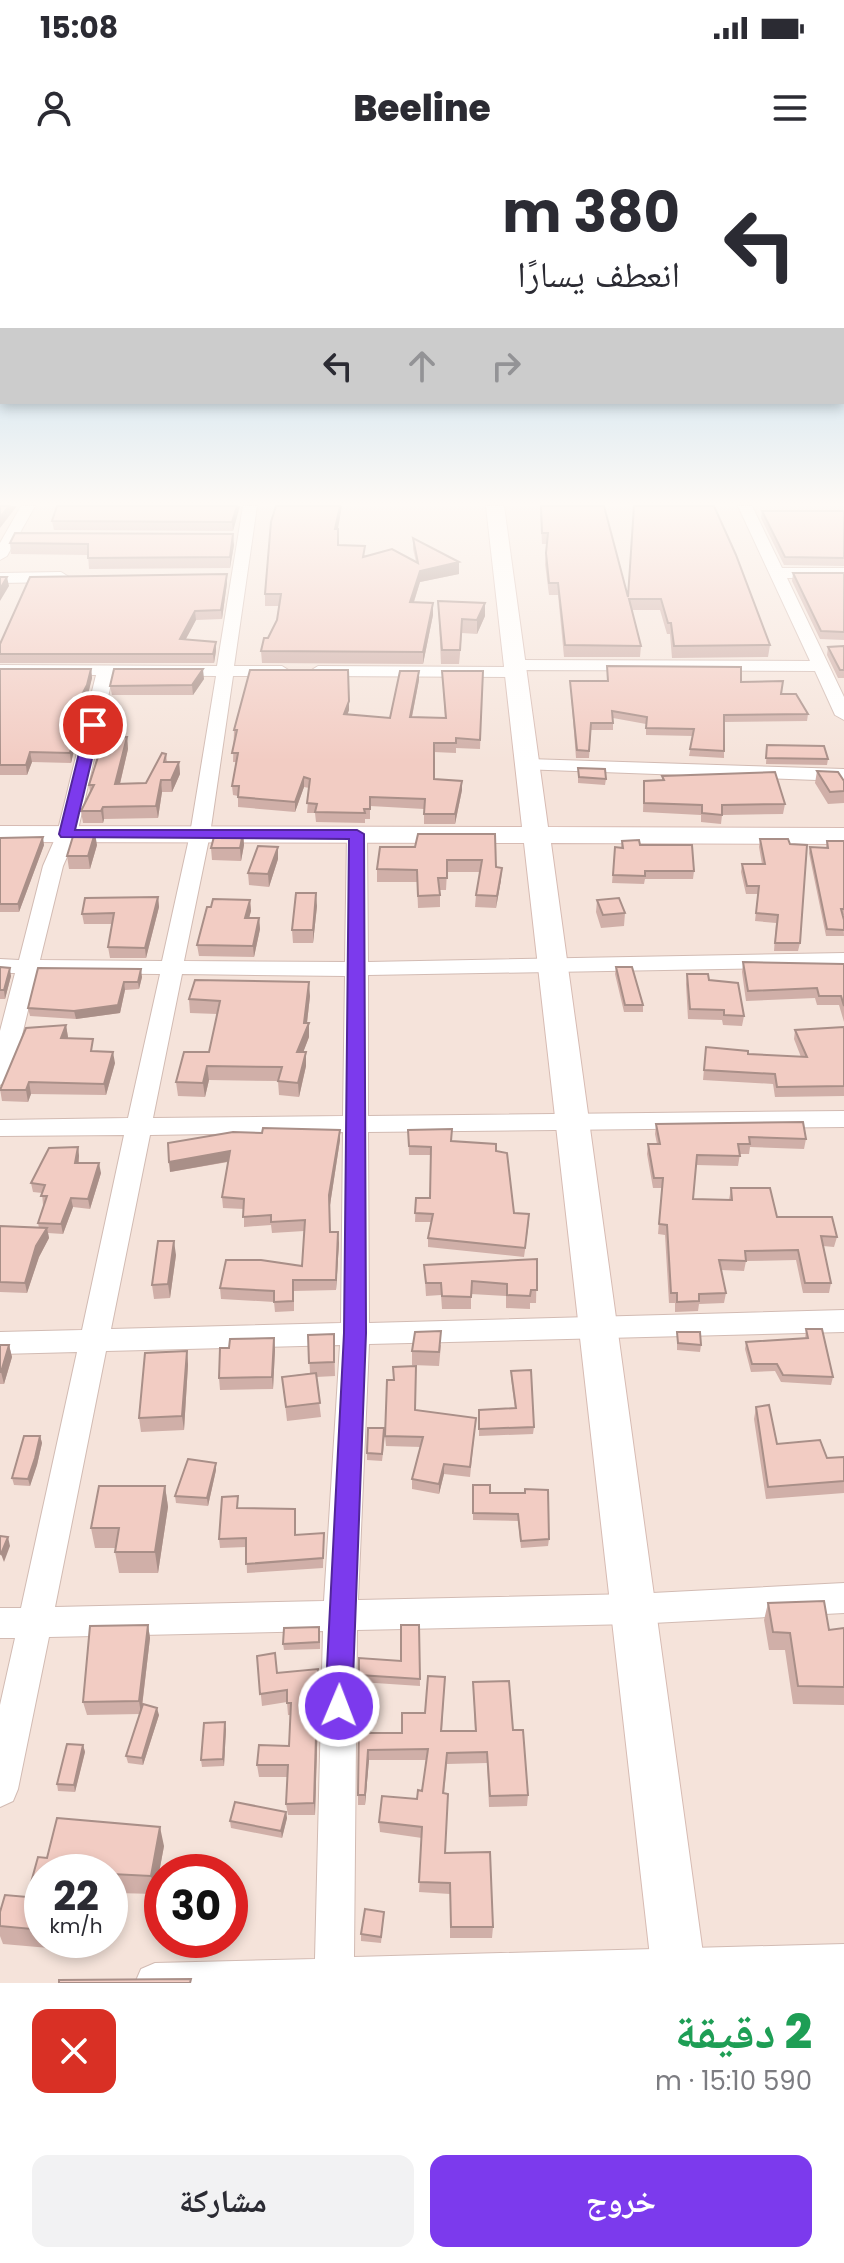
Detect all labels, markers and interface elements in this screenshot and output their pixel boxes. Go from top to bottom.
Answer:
text: 15:08 [40,6,118,49]
text: Beeline [353,83,491,134]
icon: person [32,86,76,130]
icon: menu [768,86,812,130]
text: 380 m [502,173,680,252]
icon: left [708,192,812,296]
text: انعطف يسارًا [517,249,680,300]
icon: left [316,344,360,388]
icon: ahead [400,344,444,388]
icon: right [484,344,528,388]
pin [59,691,127,759]
icon: arrive [71,703,115,747]
position arrow [297,1664,381,1748]
speed limit sign: 30 [144,1854,248,1958]
text: 22 [53,1868,99,1924]
text: km/h [49,1912,103,1940]
text: 2 دقيقة [675,1998,812,2065]
button: close [32,2009,116,2093]
text: 590 m · 15:10 [655,2063,812,2099]
button: مشاركة [32,2155,414,2247]
button: خروج [430,2155,812,2247]

